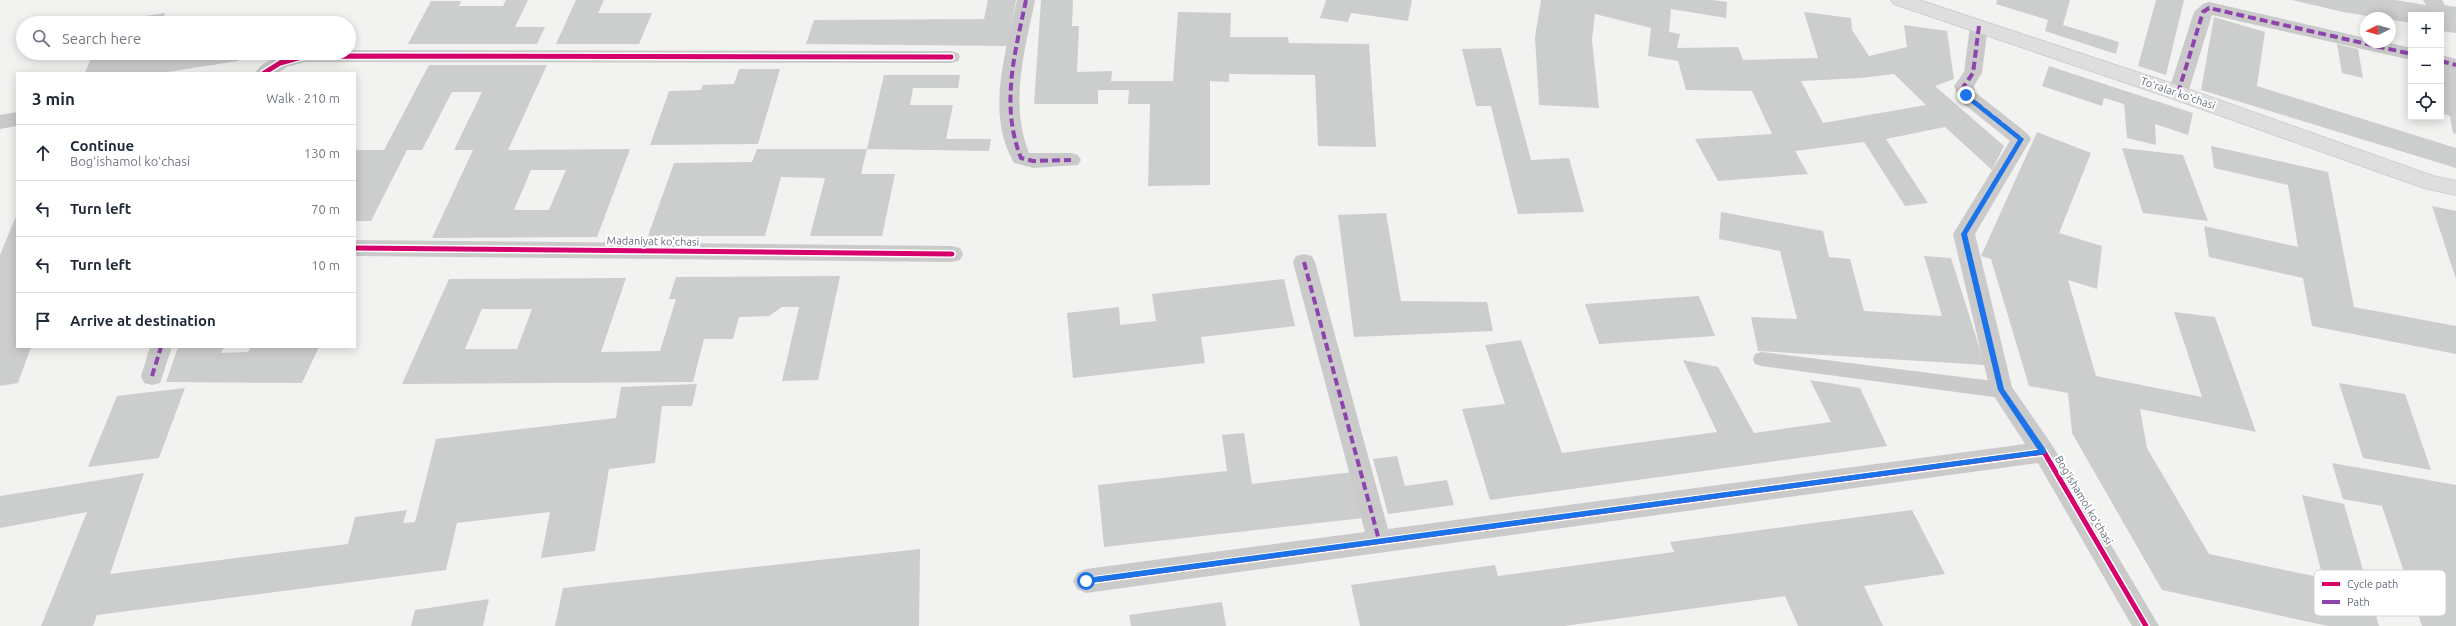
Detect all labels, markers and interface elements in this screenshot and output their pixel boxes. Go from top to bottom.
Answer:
north arrow [2360,12,2396,48]
map controls [2408,12,2444,120]
button: + [2408,12,2444,48]
search box [16,16,356,60]
icon: search [30,27,52,49]
text: Search here [62,30,141,47]
button: − [2408,48,2444,84]
street label: Toʻralar koʻchasi [2139,75,2217,111]
button: locate [2408,84,2444,120]
route end [1957,86,1975,104]
text: 3 min [32,89,75,108]
text: Walk · 210 m [266,91,340,105]
text: Continue [70,137,134,154]
icon: ahead [32,142,54,164]
text: 130 m [304,146,340,160]
text: Bogʻishamol koʻchasi [70,154,190,168]
icon: left [32,198,54,220]
text: Turn left [70,200,131,217]
text: 70 m [311,202,340,216]
street label: Madaniyat ko'chasi [607,234,699,248]
icon: left [32,254,54,276]
text: Turn left [70,256,131,273]
text: 10 m [311,258,340,272]
icon: arrive [32,310,54,332]
text: Arrive at destination [70,312,216,329]
street label: Bogʻishamol koʻchasi [2053,453,2115,547]
legend [2314,570,2446,616]
route start [1077,572,1095,590]
text: Cycle path [2347,578,2398,590]
text: Path [2347,596,2370,608]

